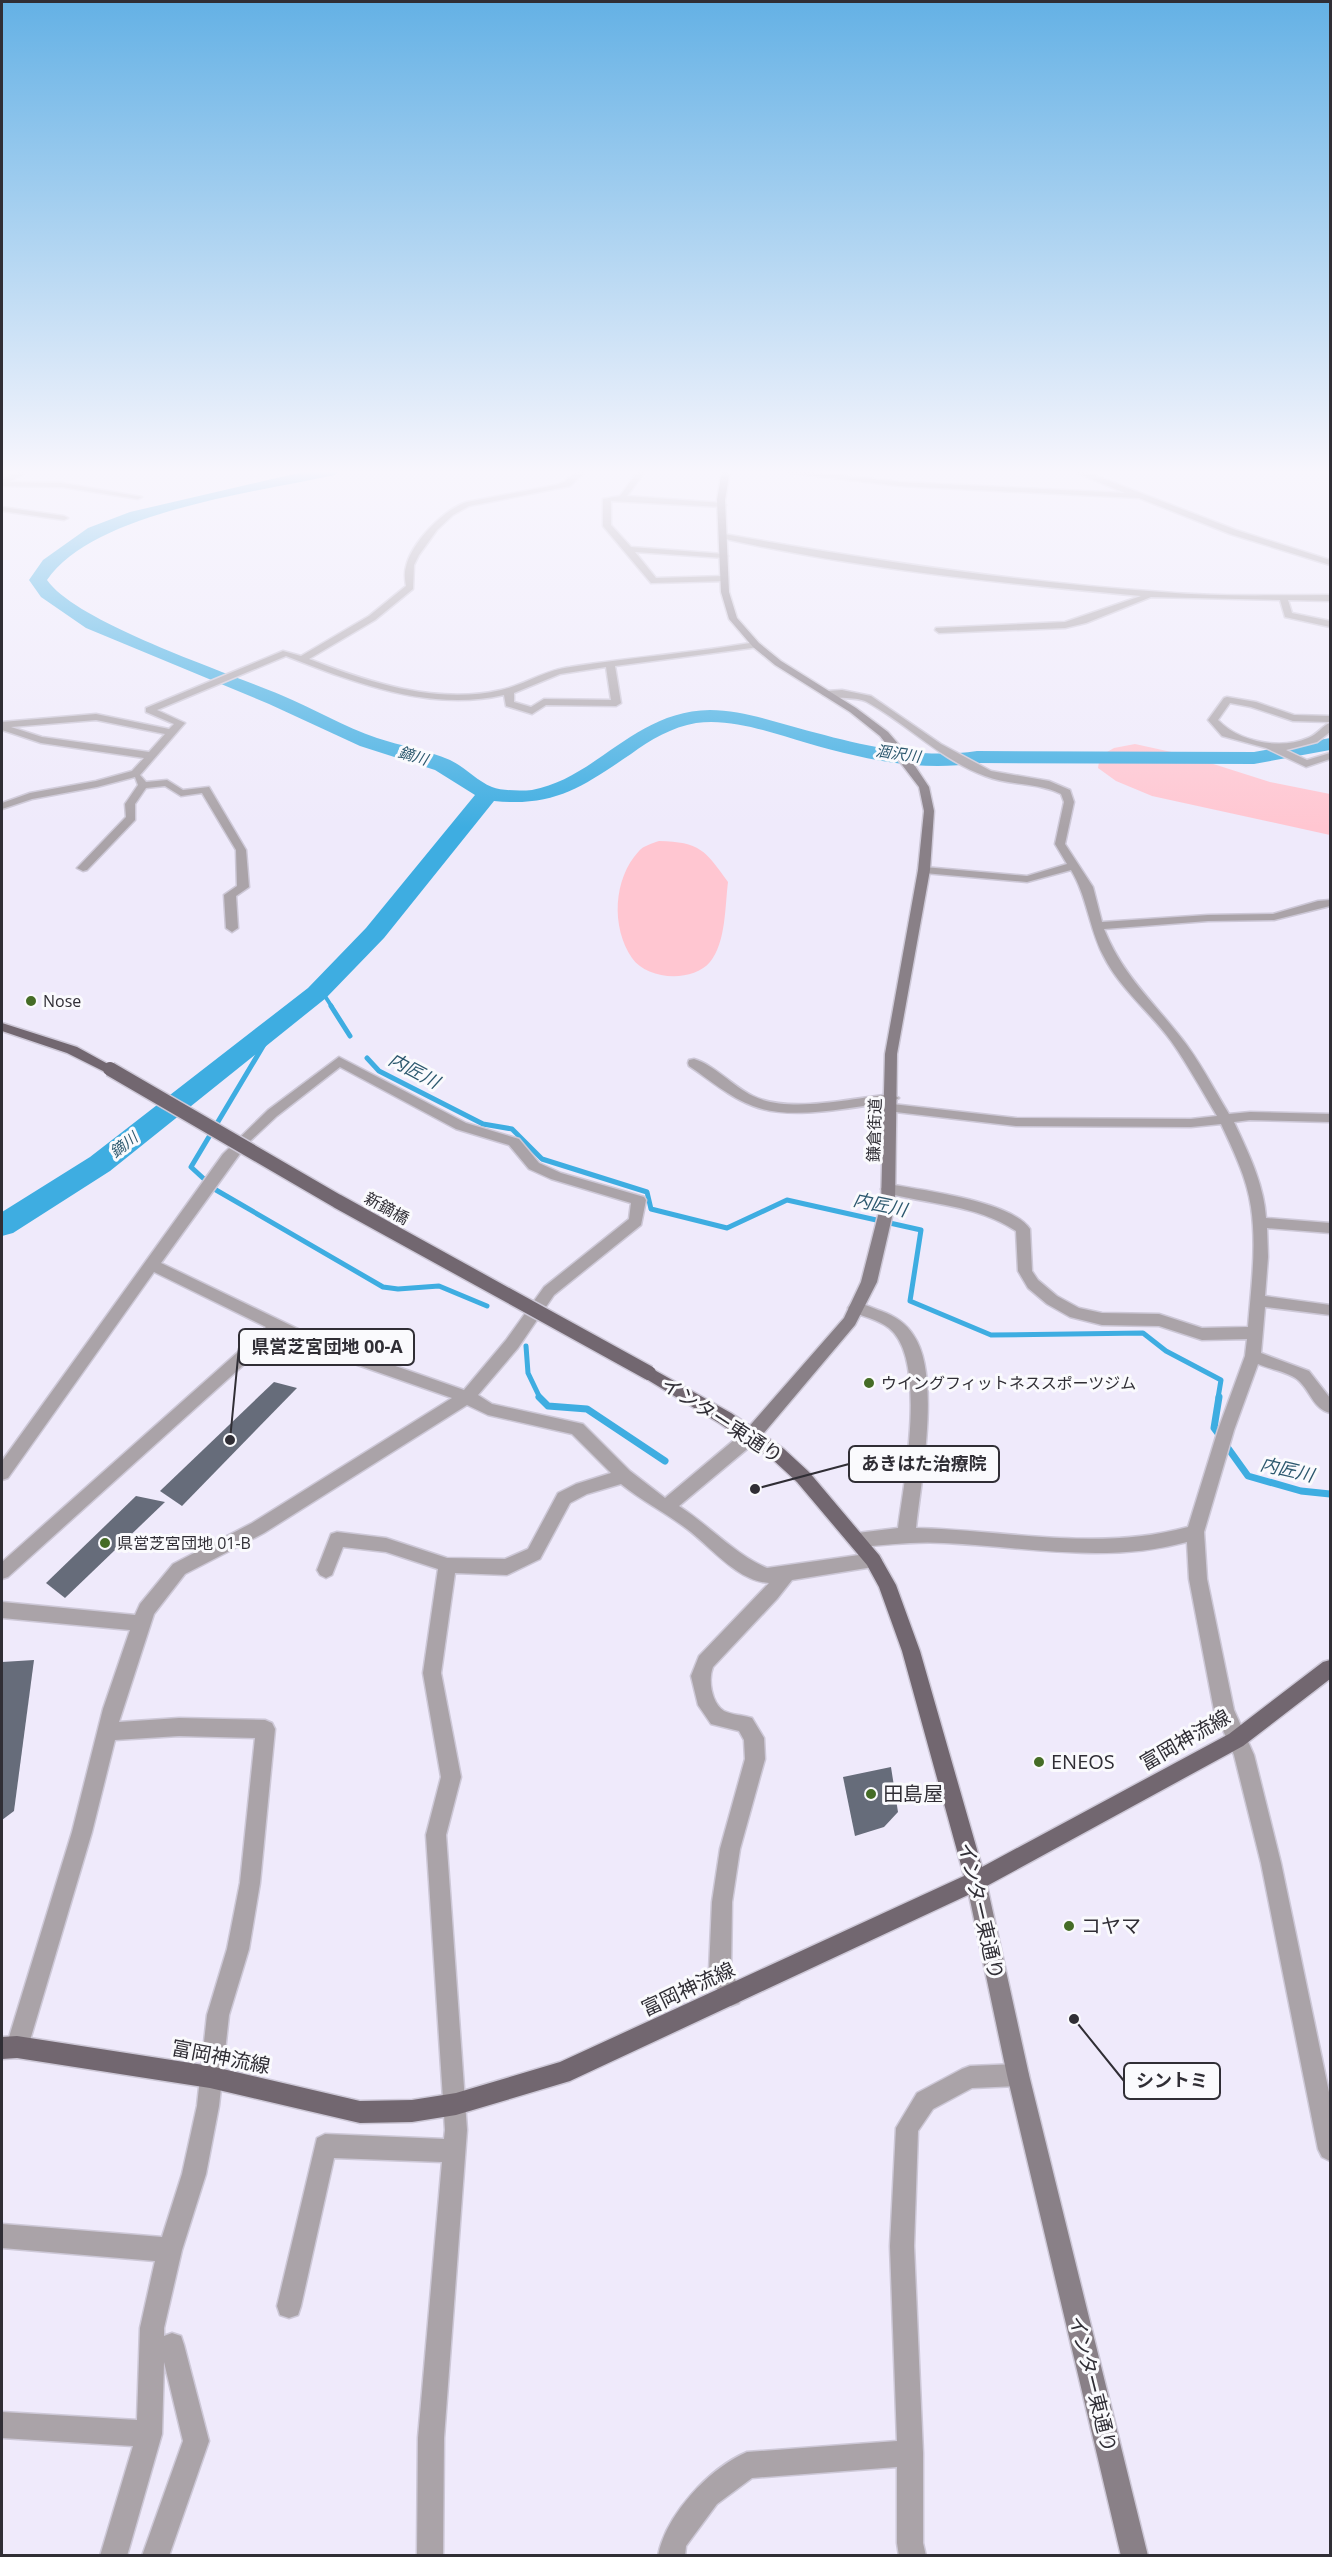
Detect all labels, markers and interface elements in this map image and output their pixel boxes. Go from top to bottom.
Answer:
water label: 涸沢川 [874,740,924,766]
water label: 鏑川 [396,741,432,770]
place label: Nose [43,990,81,1012]
marker: Nose [24,994,38,1008]
water label: 内匠川 [385,1047,446,1094]
street label: 鎌倉街道 [862,1098,886,1162]
water label: 鏑川 [105,1126,143,1161]
street label: 新鏑橋 [361,1187,413,1229]
water label: 内匠川 [851,1187,911,1222]
callout: 県営芝宮団地 00-A [239,1329,414,1365]
text: 県営芝宮団地 00-A [251,1334,403,1358]
street label: インター東通り [656,1370,788,1469]
place label: ウイングフィットネススポーツジム [881,1372,1136,1394]
marker: ウイングフィットネススポーツジム [862,1376,876,1390]
callout: あきはた治療院 [849,1446,999,1482]
text: あきはた治療院 [861,1451,987,1475]
water label: 内匠川 [1258,1451,1318,1487]
place label: 県営芝宮団地 01-B [117,1532,251,1554]
marker: 県営芝宮団地 01-B [98,1536,112,1550]
street label: 富岡神流線 [1135,1703,1235,1776]
place label: ENEOS [1051,1748,1115,1775]
marker: ENEOS [1032,1755,1046,1769]
place label: 田島屋 [883,1780,943,1807]
marker: 田島屋 [864,1787,878,1801]
street label: インター東通り [953,1840,1010,1982]
place label: コヤマ [1081,1912,1141,1939]
marker: コヤマ [1062,1919,1076,1933]
street label: 富岡神流線 [637,1955,739,2022]
street label: 富岡神流線 [169,2034,273,2079]
callout: シントミ [1124,2063,1220,2099]
text: シントミ [1136,2068,1208,2092]
street label: インター東通り [1063,2313,1124,2455]

